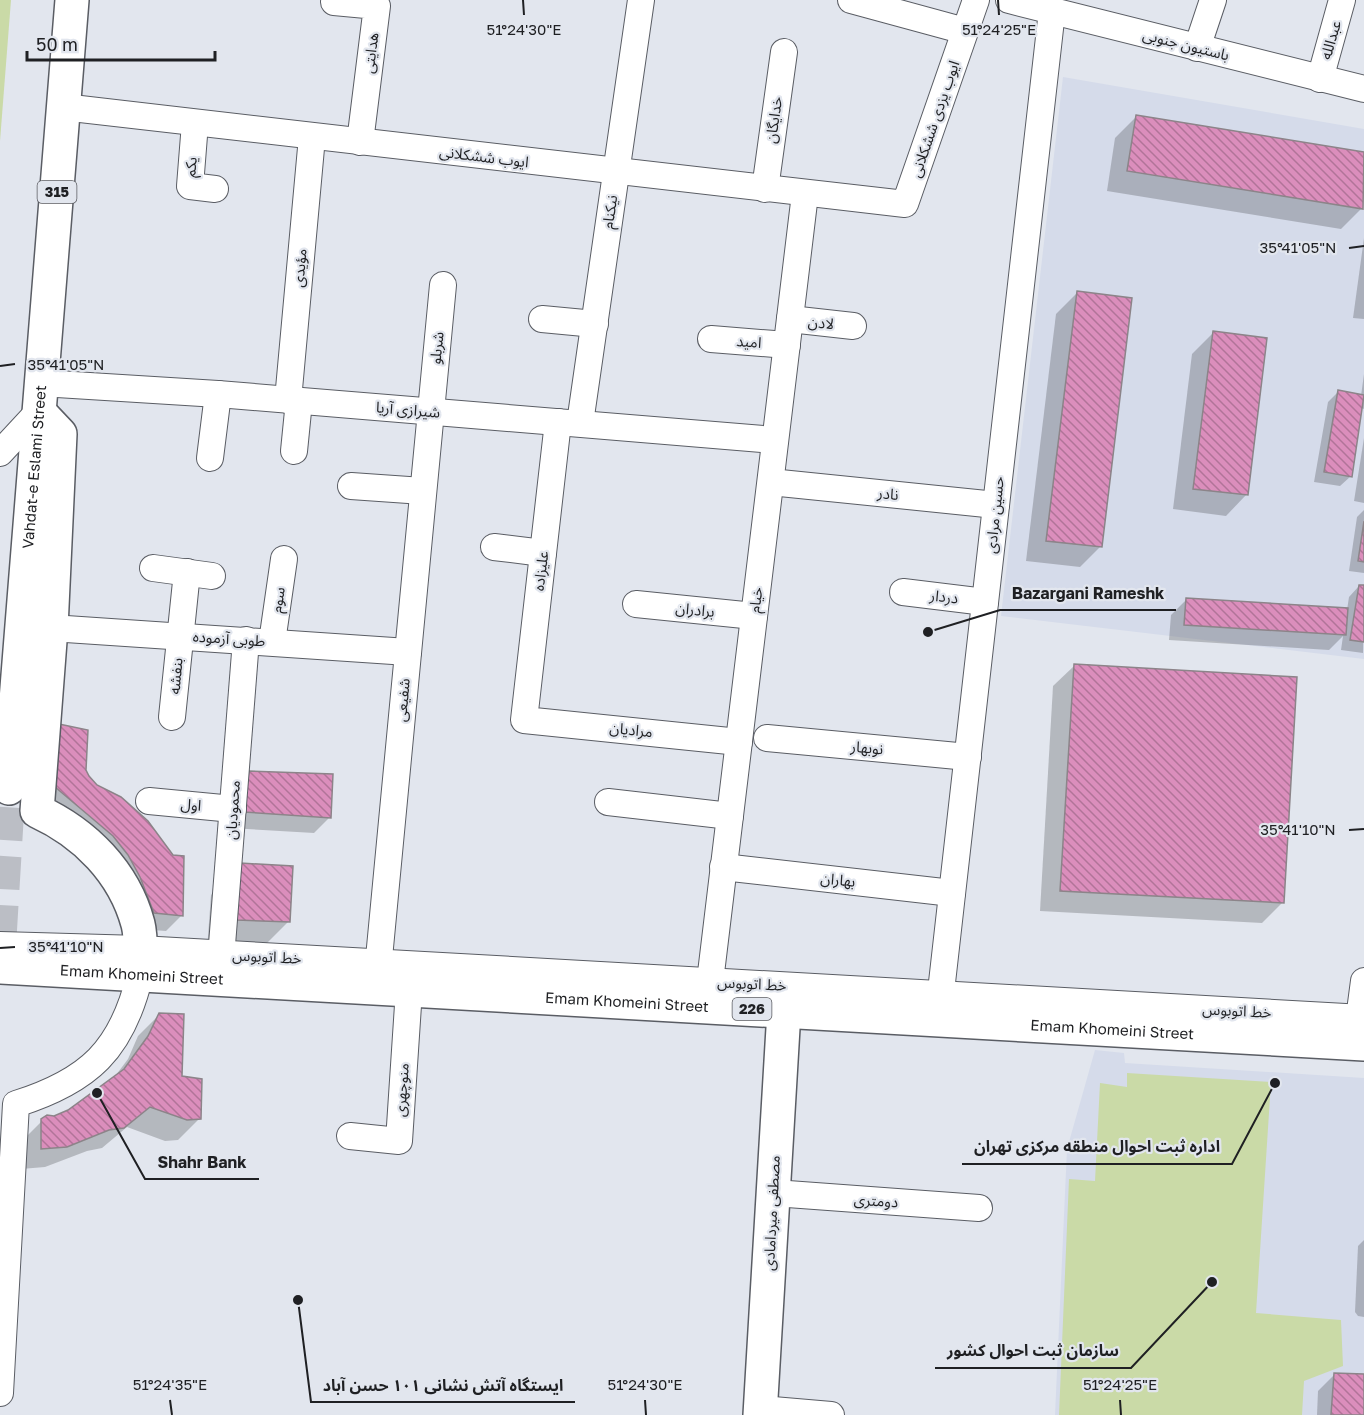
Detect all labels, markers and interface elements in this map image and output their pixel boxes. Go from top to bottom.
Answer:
street label: عبدالله [1316,18,1344,61]
text: 51°24'30"E [487,20,561,38]
text: 51°24'25"E [962,20,1036,38]
scale bar [27,24,214,62]
street label: باستیون جنوبی [1141,25,1231,64]
street label: هدایتی [359,31,382,75]
text: 50 m [36,33,78,55]
street label: ایوب یزدی ششکلانی [906,58,963,180]
street label: خدایگان [761,95,786,145]
street label: ایوب ششکلانی [438,142,530,171]
street label: یکم [180,156,203,178]
road number: 315 [38,181,76,203]
street label: نیکنام [598,194,623,230]
text: 35°41'05"N [1260,238,1336,256]
street label: مؤیدی [288,248,311,288]
street label: لادن [807,312,835,333]
street label: شربلو [425,330,448,365]
street label: امید [736,331,762,351]
text: 35°41'05"N [28,355,104,373]
street label: Vahdat-e Eslami Street [18,384,49,550]
street label: شیرازی آریا [375,397,441,422]
street label: حسین مرادی [981,475,1008,554]
street label: نادر [876,483,900,504]
street label: علیزاده [529,549,552,592]
callout: Bazargani Rameshk [1000,576,1176,610]
text: Bazargani Rameshk [1012,583,1165,603]
street label: سوم [266,585,291,614]
street label: دردار [928,585,959,608]
street label: خیام [744,586,769,614]
street label: برادران [675,598,716,621]
street label: طوبی آزموده [192,626,266,651]
street label: بنفشه [164,657,186,695]
street label: شفیعی [391,677,414,723]
street label: مرادیان [609,718,654,741]
street label: نوبهار [849,737,884,758]
street label: محمودیان [221,780,244,840]
street label: اول [180,794,202,815]
text: 35°41'10"N [1260,820,1336,838]
street label: بهاران [820,868,856,891]
text: 35°41'10"N [28,937,104,955]
street label: خط اتوبوس [232,945,302,968]
street label: Emam Khomeini Street [59,960,224,988]
street label: خط اتوبوس [717,972,787,995]
street label: Emam Khomeini Street [545,988,709,1015]
road number: 226 [732,998,771,1020]
street label: خط اتوبوس [1202,999,1272,1022]
street label: Emam Khomeini Street [1030,1015,1195,1042]
street label: منوچهری [390,1062,414,1118]
callout: اداره ثبت احوال منطقه مركزی تهران [962,1130,1232,1164]
text: اداره ثبت احوال منطقه مركزی تهران [974,1136,1220,1156]
callout: Shahr Bank [145,1145,259,1179]
text: Shahr Bank [157,1152,247,1172]
street label: مصطفی میردامادی [759,1155,784,1271]
street label: دومتری [853,1189,899,1212]
callout: سازمان ثبت احوال کشور [935,1334,1131,1368]
text: سازمان ثبت احوال کشور [946,1340,1119,1360]
callout: ایستگاه آتش نشانی ۱۰۱ حسن آباد [311,1368,575,1402]
text: 51°24'35"E [133,1375,207,1393]
text: ایستگاه آتش نشانی ۱۰۱ حسن آباد [323,1375,563,1395]
text: 51°24'30"E [608,1375,682,1393]
text: 51°24'25"E [1083,1375,1157,1393]

